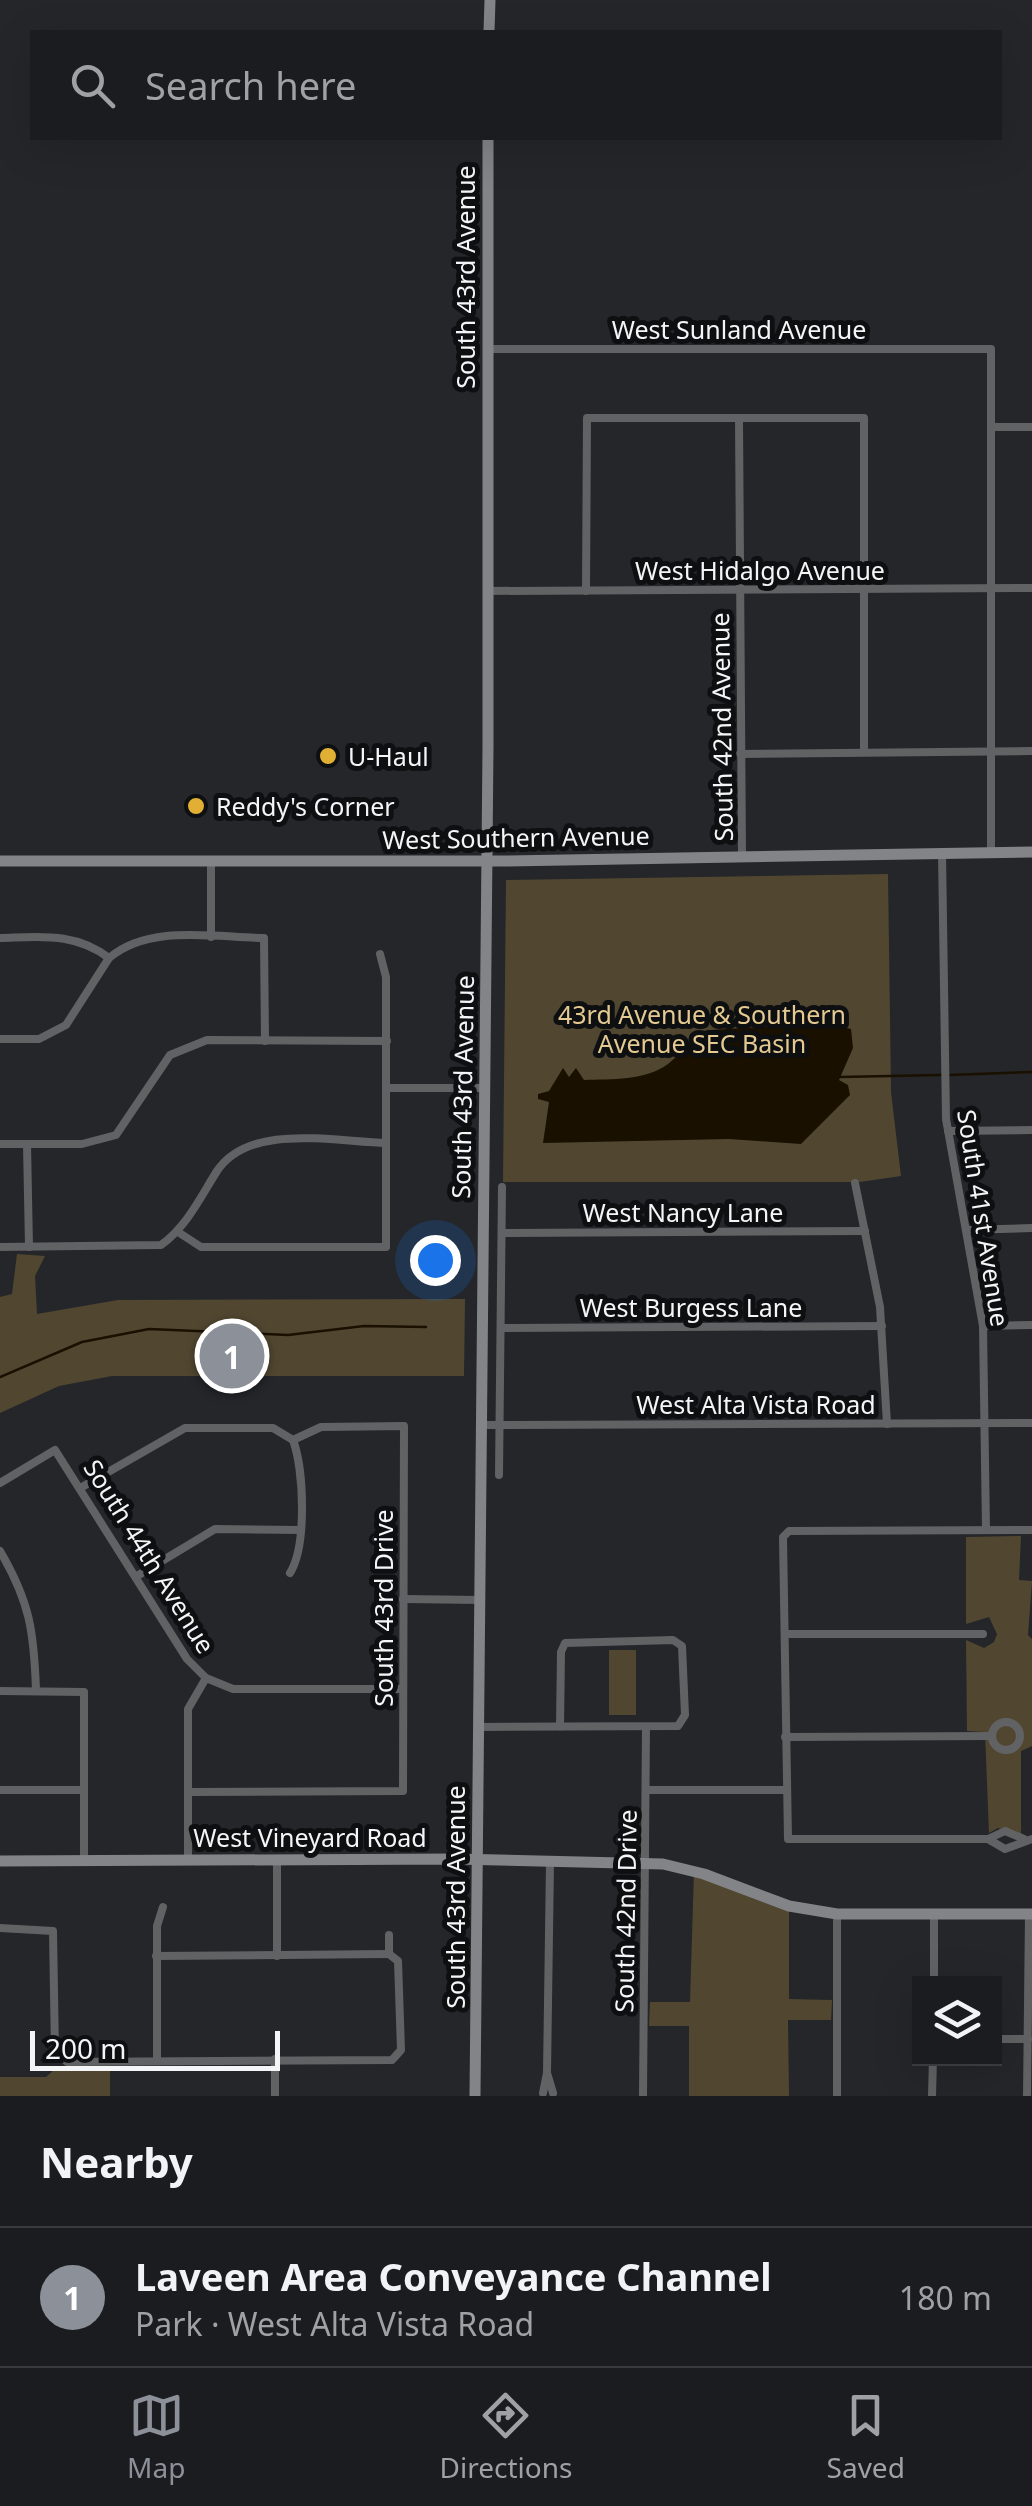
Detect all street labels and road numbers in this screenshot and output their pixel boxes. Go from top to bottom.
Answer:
street label: South 43rd Avenue [448,165,482,389]
street label: West Sunland Avenue [612,312,866,346]
street label: West Hidalgo Avenue [635,553,885,587]
street label: South 42nd Avenue [702,612,740,842]
street label: West Southern Avenue [382,818,650,856]
street label: South 43rd Avenue [443,975,481,1199]
street label: South 41st Avenue [950,1107,1018,1329]
street label: West Nancy Lane [583,1195,783,1229]
street label: West Burgess Lane [580,1290,802,1324]
street label: West Alta Vista Road [636,1387,876,1421]
street label: South 44th Avenue [77,1453,223,1659]
street label: South 43rd Drive [366,1509,400,1707]
street label: South 43rd Avenue [438,1785,472,2009]
street label: South 42nd Drive [606,1809,644,2013]
street label: West Vineyard Road [193,1820,427,1854]

